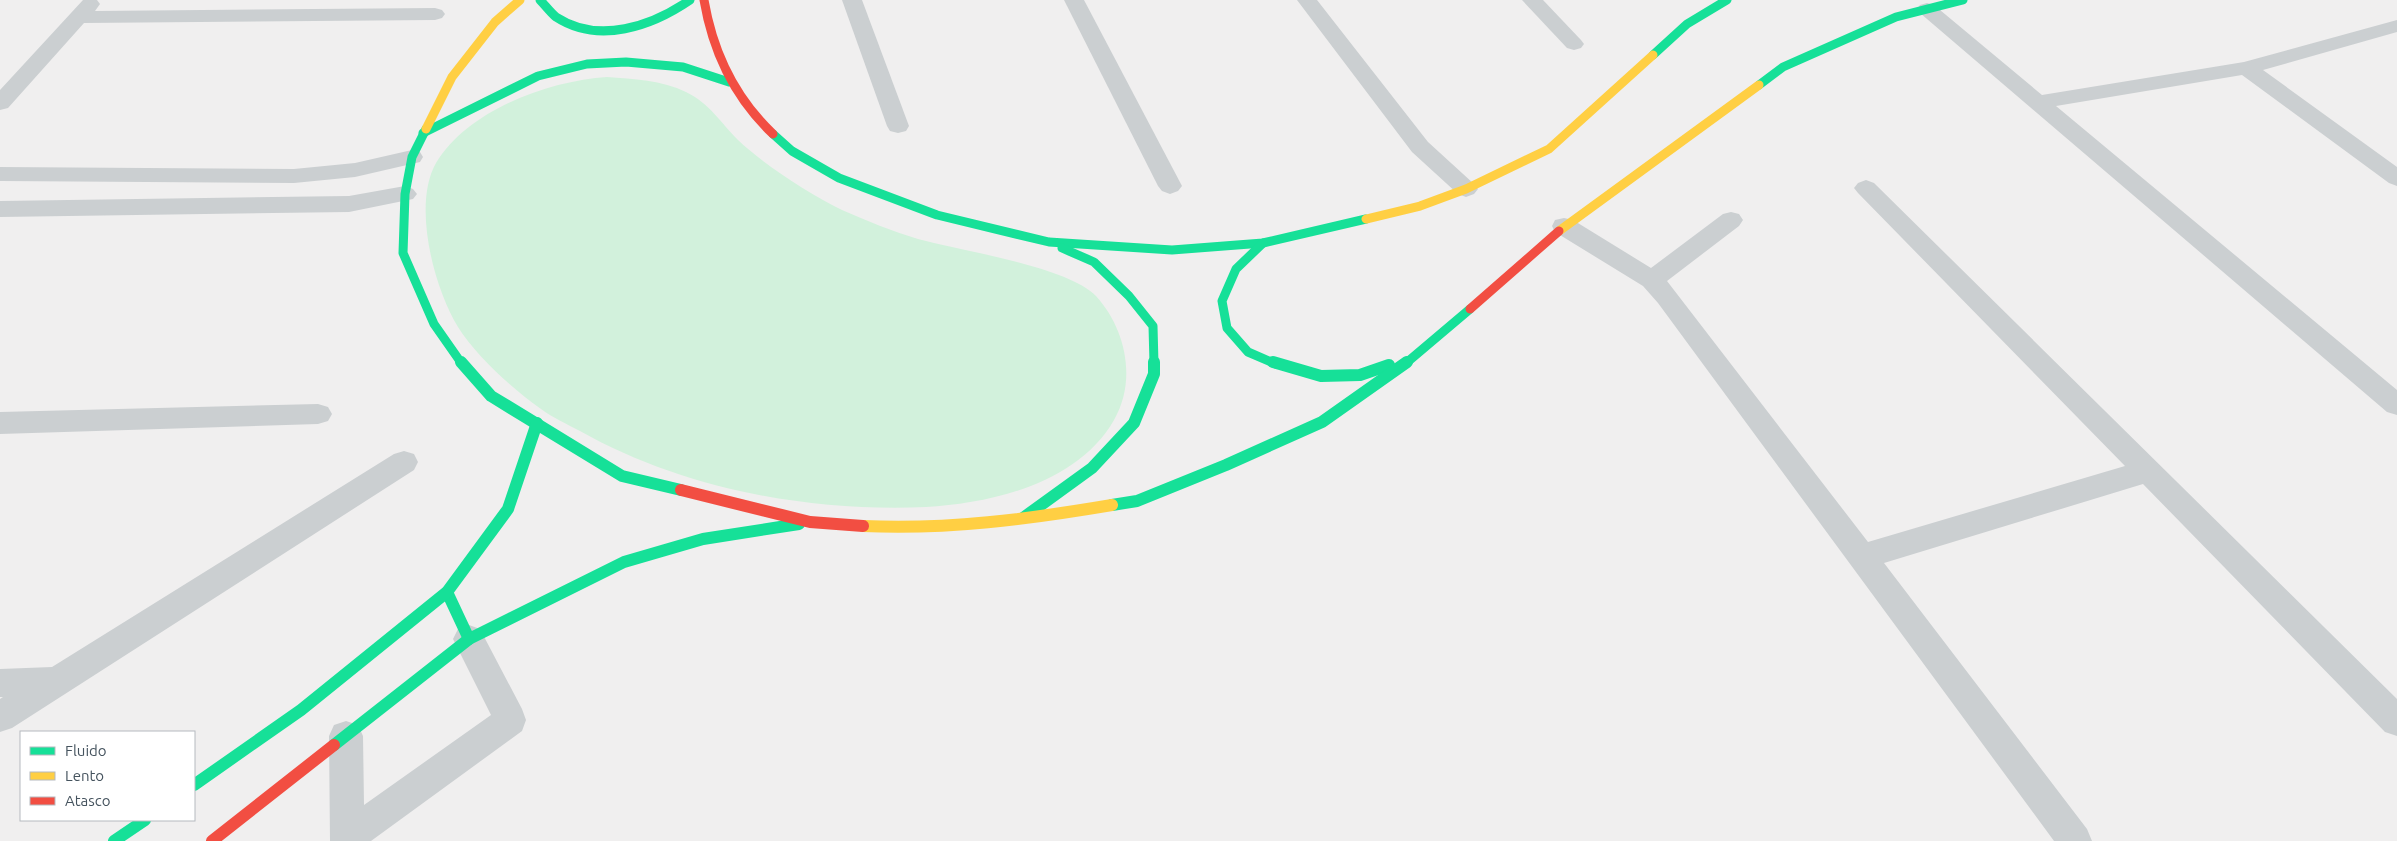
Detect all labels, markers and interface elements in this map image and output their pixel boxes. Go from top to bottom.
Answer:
legend [20,731,195,821]
text: Fluido [65,742,107,759]
text: Lento [65,767,104,784]
text: Atasco [65,792,111,809]

